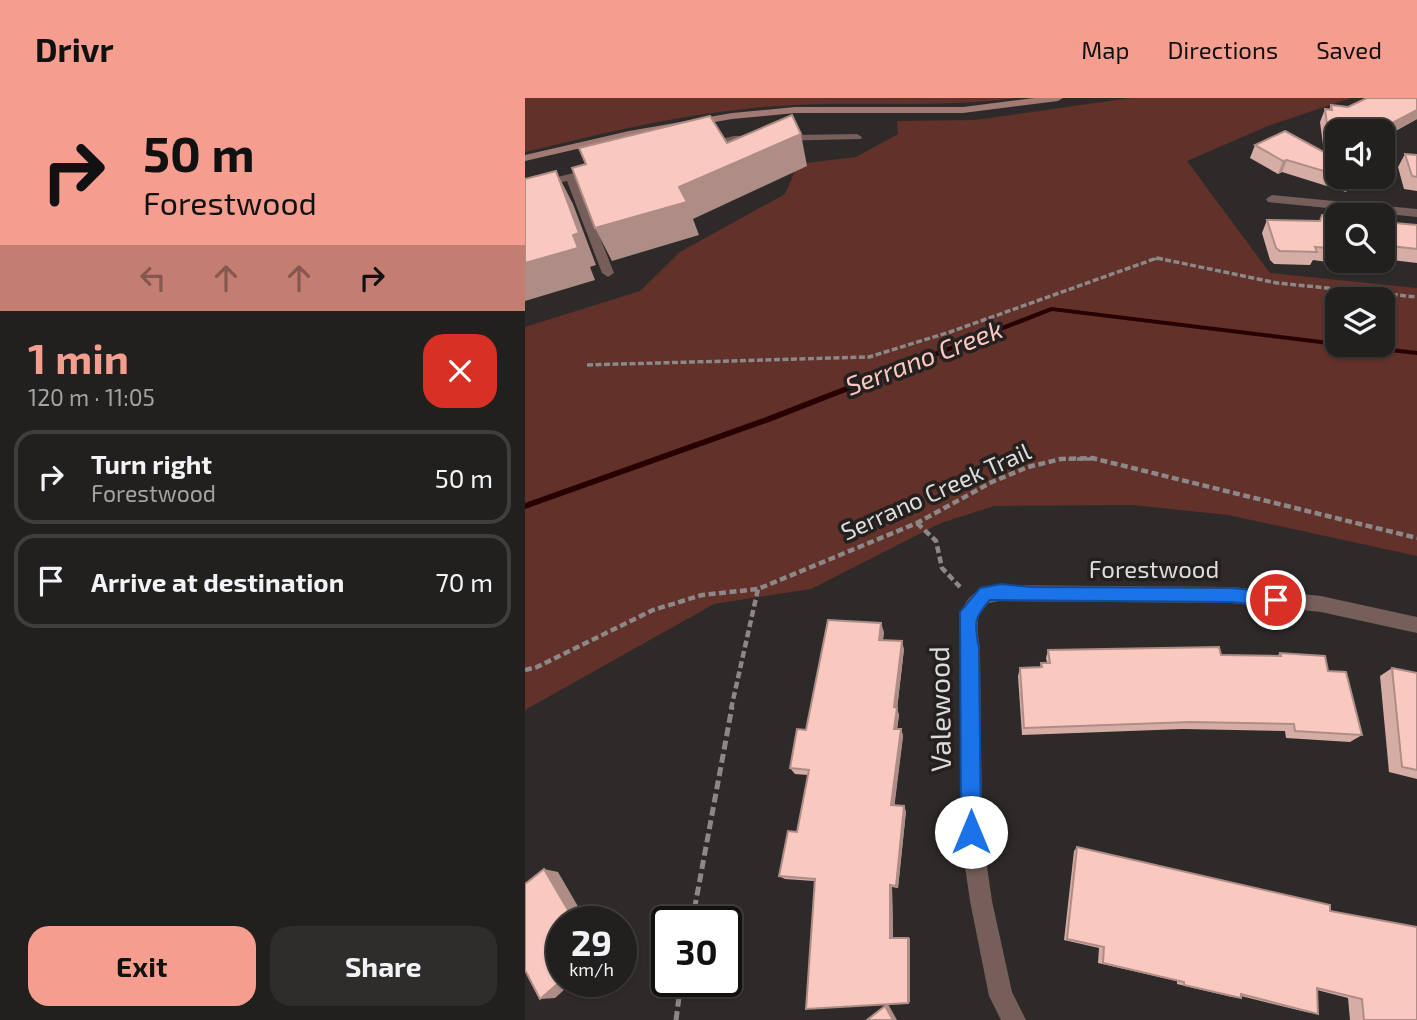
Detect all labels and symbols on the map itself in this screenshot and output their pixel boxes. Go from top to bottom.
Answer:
water label: Serrano Creek [841,312,1006,401]
street label: Serrano Creek Trail [836,436,1035,546]
street label: Forestwood [1089,554,1219,583]
pin [1246,570,1306,630]
street label: Valewood [921,646,957,772]
position arrow [934,795,1008,869]
speed limit sign: 30 [651,906,742,997]

